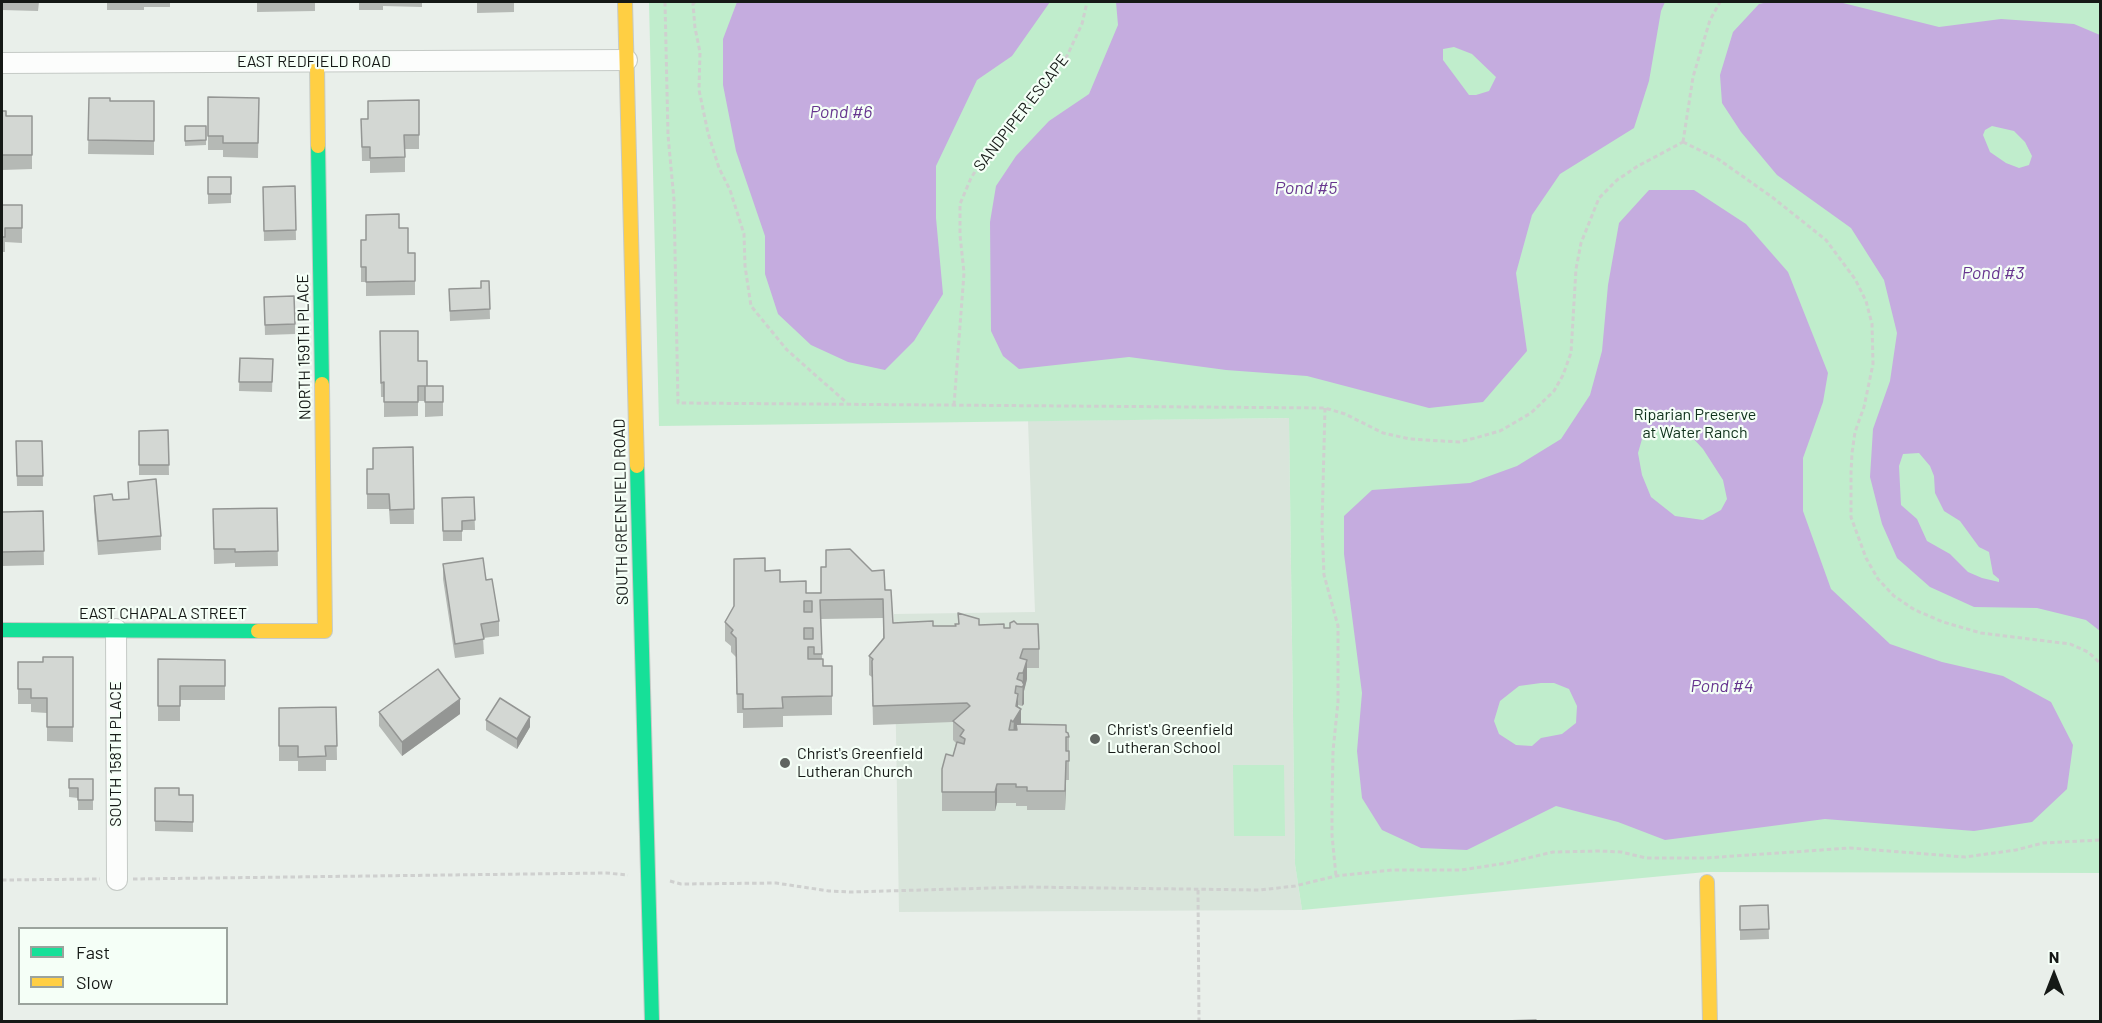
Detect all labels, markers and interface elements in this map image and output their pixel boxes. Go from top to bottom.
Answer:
street label: SANDPIPER ESCAPE [969,51,1073,175]
street label: EAST REDFIELD ROAD [237,52,391,72]
water label: Pond #6 [810,101,872,123]
water label: Pond #5 [1275,177,1337,199]
water label: Pond #3 [1962,262,2024,284]
street label: NORTH 159TH PLACE [293,274,315,420]
park label: Riparian Preserve at Water Ranch [1634,405,1756,443]
street label: SOUTH GREENFIELD ROAD [610,419,632,605]
street label: EAST CHAPALA STREET [79,604,247,624]
water label: Pond #4 [1691,675,1753,697]
street label: SOUTH 158TH PLACE [106,681,126,827]
place label: Christ's Greenfield Lutheran School [1107,720,1233,758]
marker: Christ's Greenfield Lutheran School [1088,732,1102,746]
place label: Christ's Greenfield Lutheran Church [797,744,923,782]
marker: Christ's Greenfield Lutheran Church [778,756,792,770]
legend [18,927,228,1005]
text: Fast [76,941,110,963]
north arrow [2024,945,2084,1005]
text: N [2049,947,2059,966]
text: Slow [76,971,113,993]

